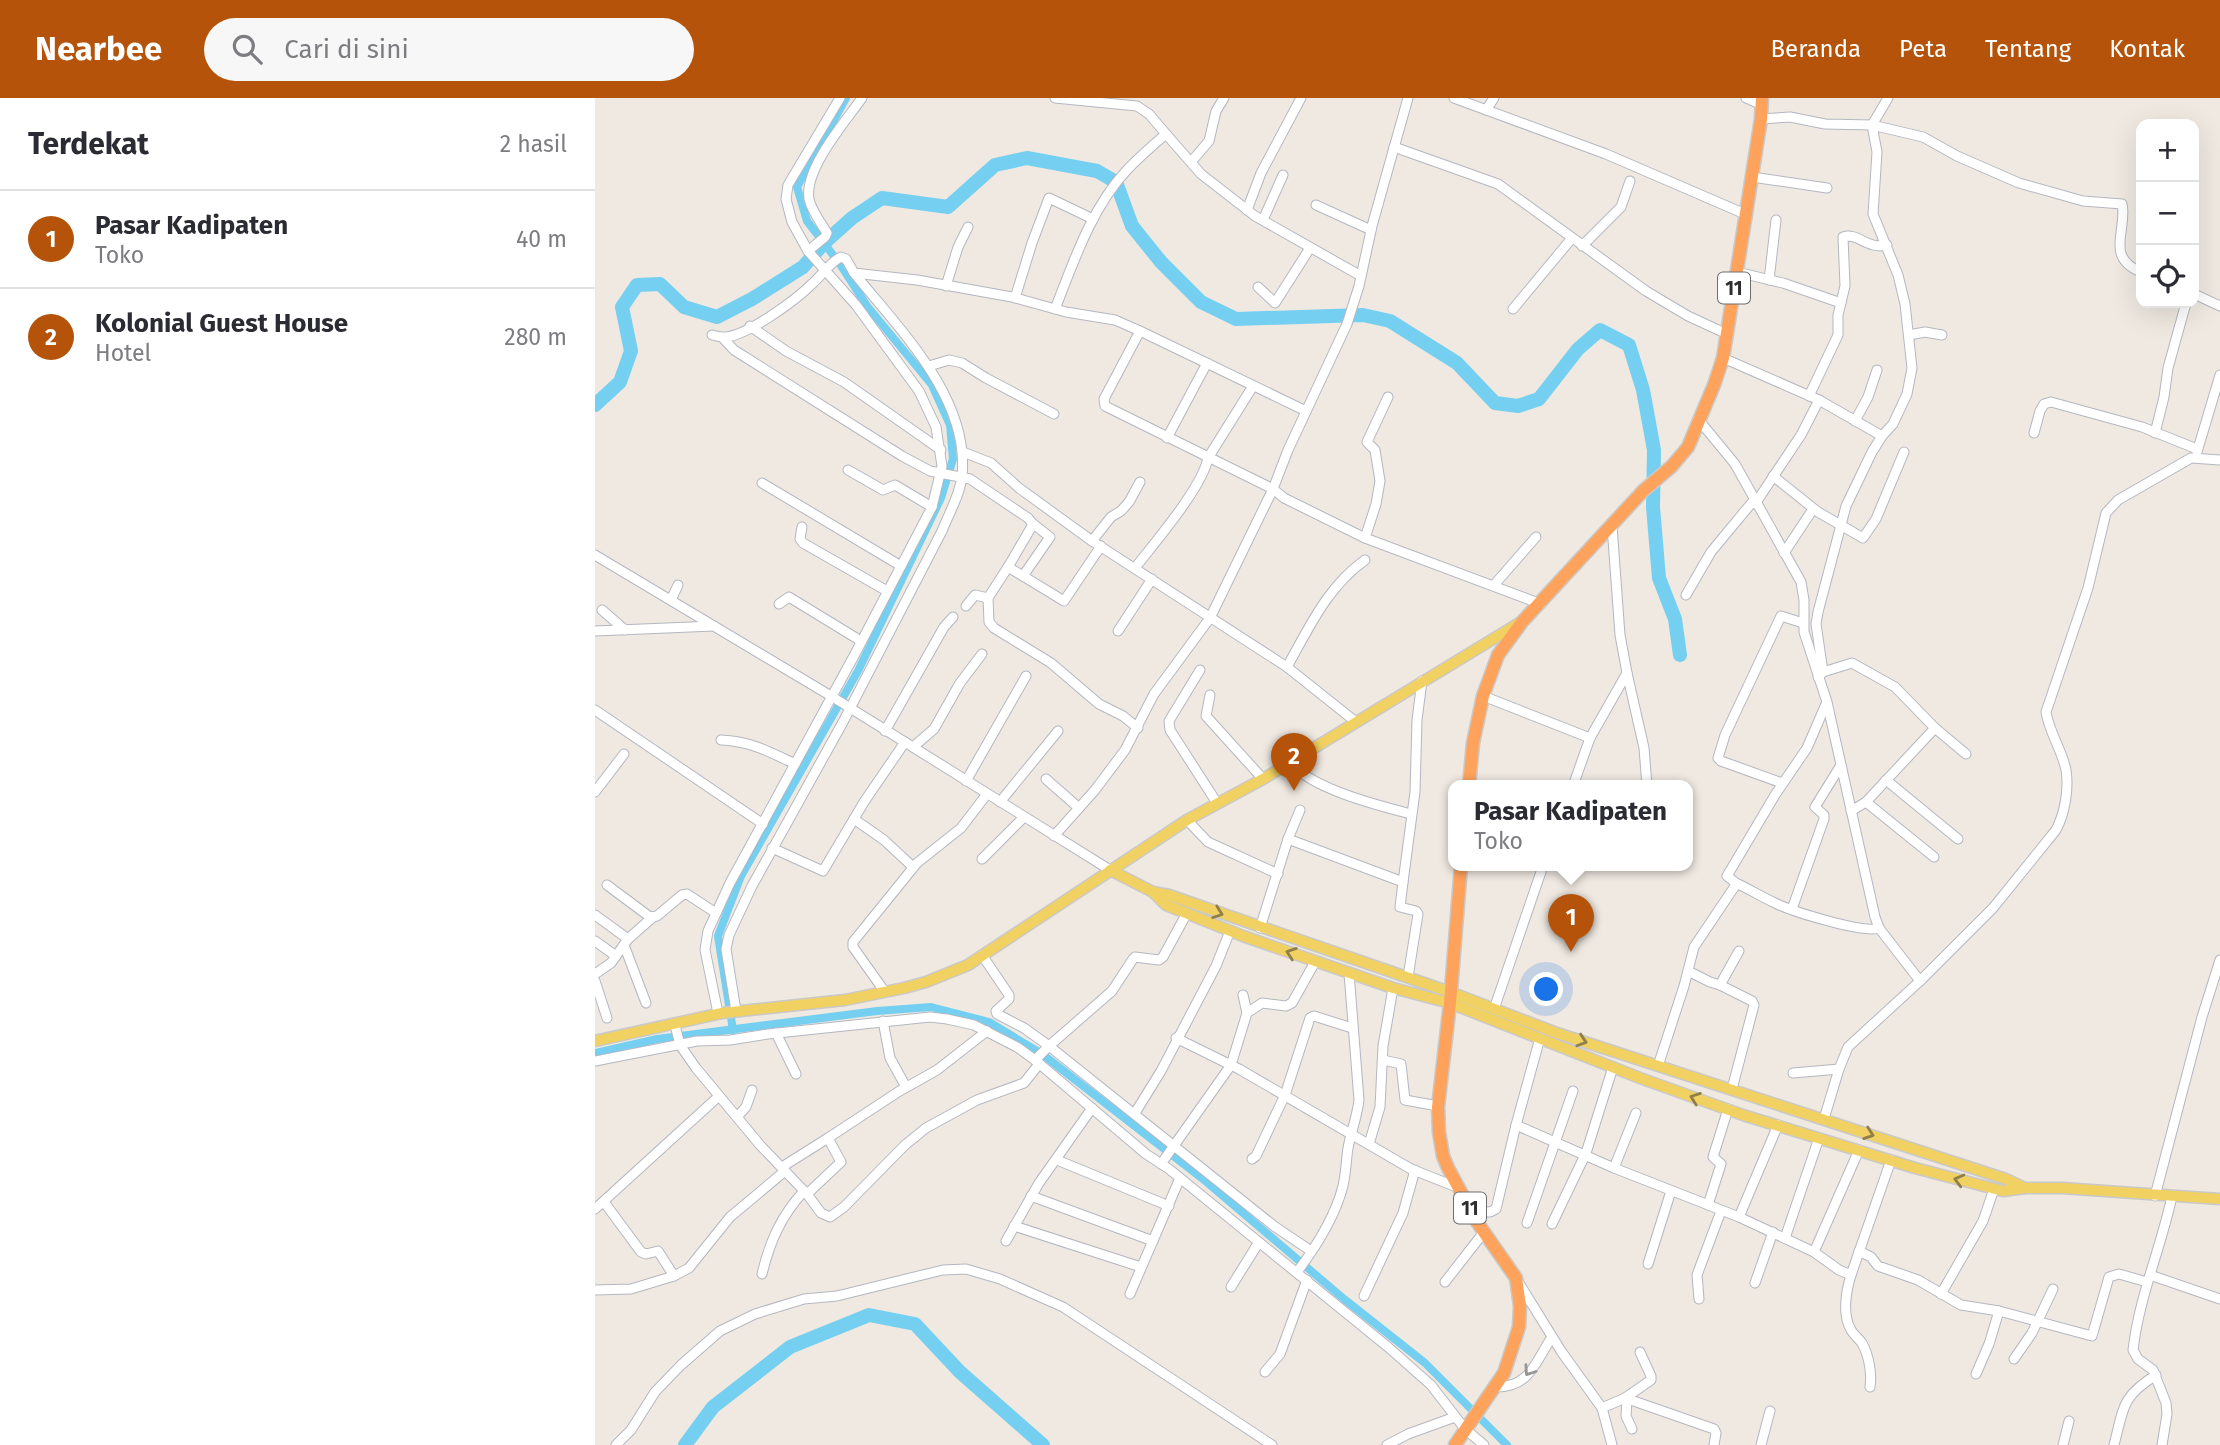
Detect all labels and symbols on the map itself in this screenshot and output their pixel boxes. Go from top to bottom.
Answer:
road number: 11 [1718,272,1750,304]
pin: 2 [1271,733,1317,791]
pin: 1 [1548,894,1594,952]
one-way arrow [1212,904,1224,918]
one-way arrow [1286,947,1298,961]
your location [1529,972,1563,1006]
one-way arrow [1576,1033,1588,1048]
one-way arrow [1690,1092,1702,1106]
one-way arrow [1862,1126,1874,1140]
one-way arrow [1953,1173,1965,1188]
road number: 11 [1454,1192,1486,1224]
one-way arrow [1525,1363,1538,1376]

